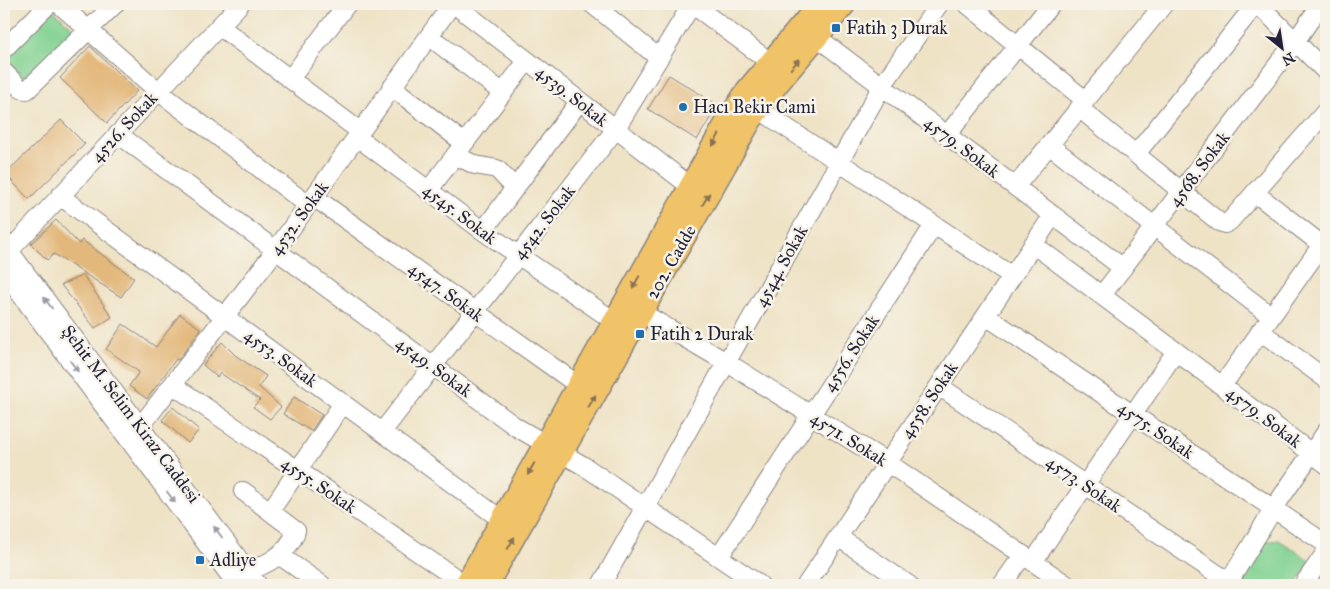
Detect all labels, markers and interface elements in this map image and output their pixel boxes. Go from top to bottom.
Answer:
place label: Fatih 3 Durak [846,17,948,39]
marker: Fatih 3 Durak [830,22,842,34]
north arrow [1258,22,1308,72]
text: N [1279,48,1298,69]
one-way arrow [789,57,800,70]
street label: 4539. Sokak [531,61,613,132]
street label: 4526. Sokak [86,87,162,167]
place label: Hacı Bekir Cami [693,96,816,118]
marker: Hacı Bekir Cami [677,101,689,113]
street label: 4579. Sokak [920,111,1005,183]
street label: 4568. Sokak [1164,126,1235,211]
one-way arrow [712,133,720,148]
street label: 4532. Sokak [265,176,334,259]
street label: 4545. Sokak [419,179,502,249]
street label: 4542. Sokak [508,180,580,264]
one-way arrow [702,193,711,206]
street label: 202. Cadde [641,221,701,303]
street label: 4544. Sokak [750,221,813,311]
street label: 4547. Sokak [404,257,489,327]
one-way arrow [632,275,641,289]
one-way arrow [43,296,53,310]
street label: 4556. Sokak [818,310,884,396]
street label: Şehit M. Selim Kiraz Caddesi [57,321,205,507]
place label: Fatih 2 Durak [650,323,754,345]
street label: 4553. Sokak [240,324,323,392]
marker: Fatih 2 Durak [634,328,646,340]
street label: 4549. Sokak [392,332,477,402]
street label: 4558. Sokak [895,357,963,443]
one-way arrow [69,359,79,373]
street label: 4579. Sokak [1222,381,1307,453]
one-way arrow [587,395,596,408]
street label: 4575. Sokak [1114,396,1199,464]
street label: 4571. Sokak [806,407,892,472]
street label: 4573. Sokak [1042,451,1127,518]
street label: 4555. Sokak [277,452,361,519]
one-way arrow [526,463,535,476]
one-way arrow [166,490,176,504]
one-way arrow [213,525,223,539]
one-way arrow [507,536,516,549]
place label: Adliye [209,549,256,571]
marker: Adliye [194,554,206,566]

